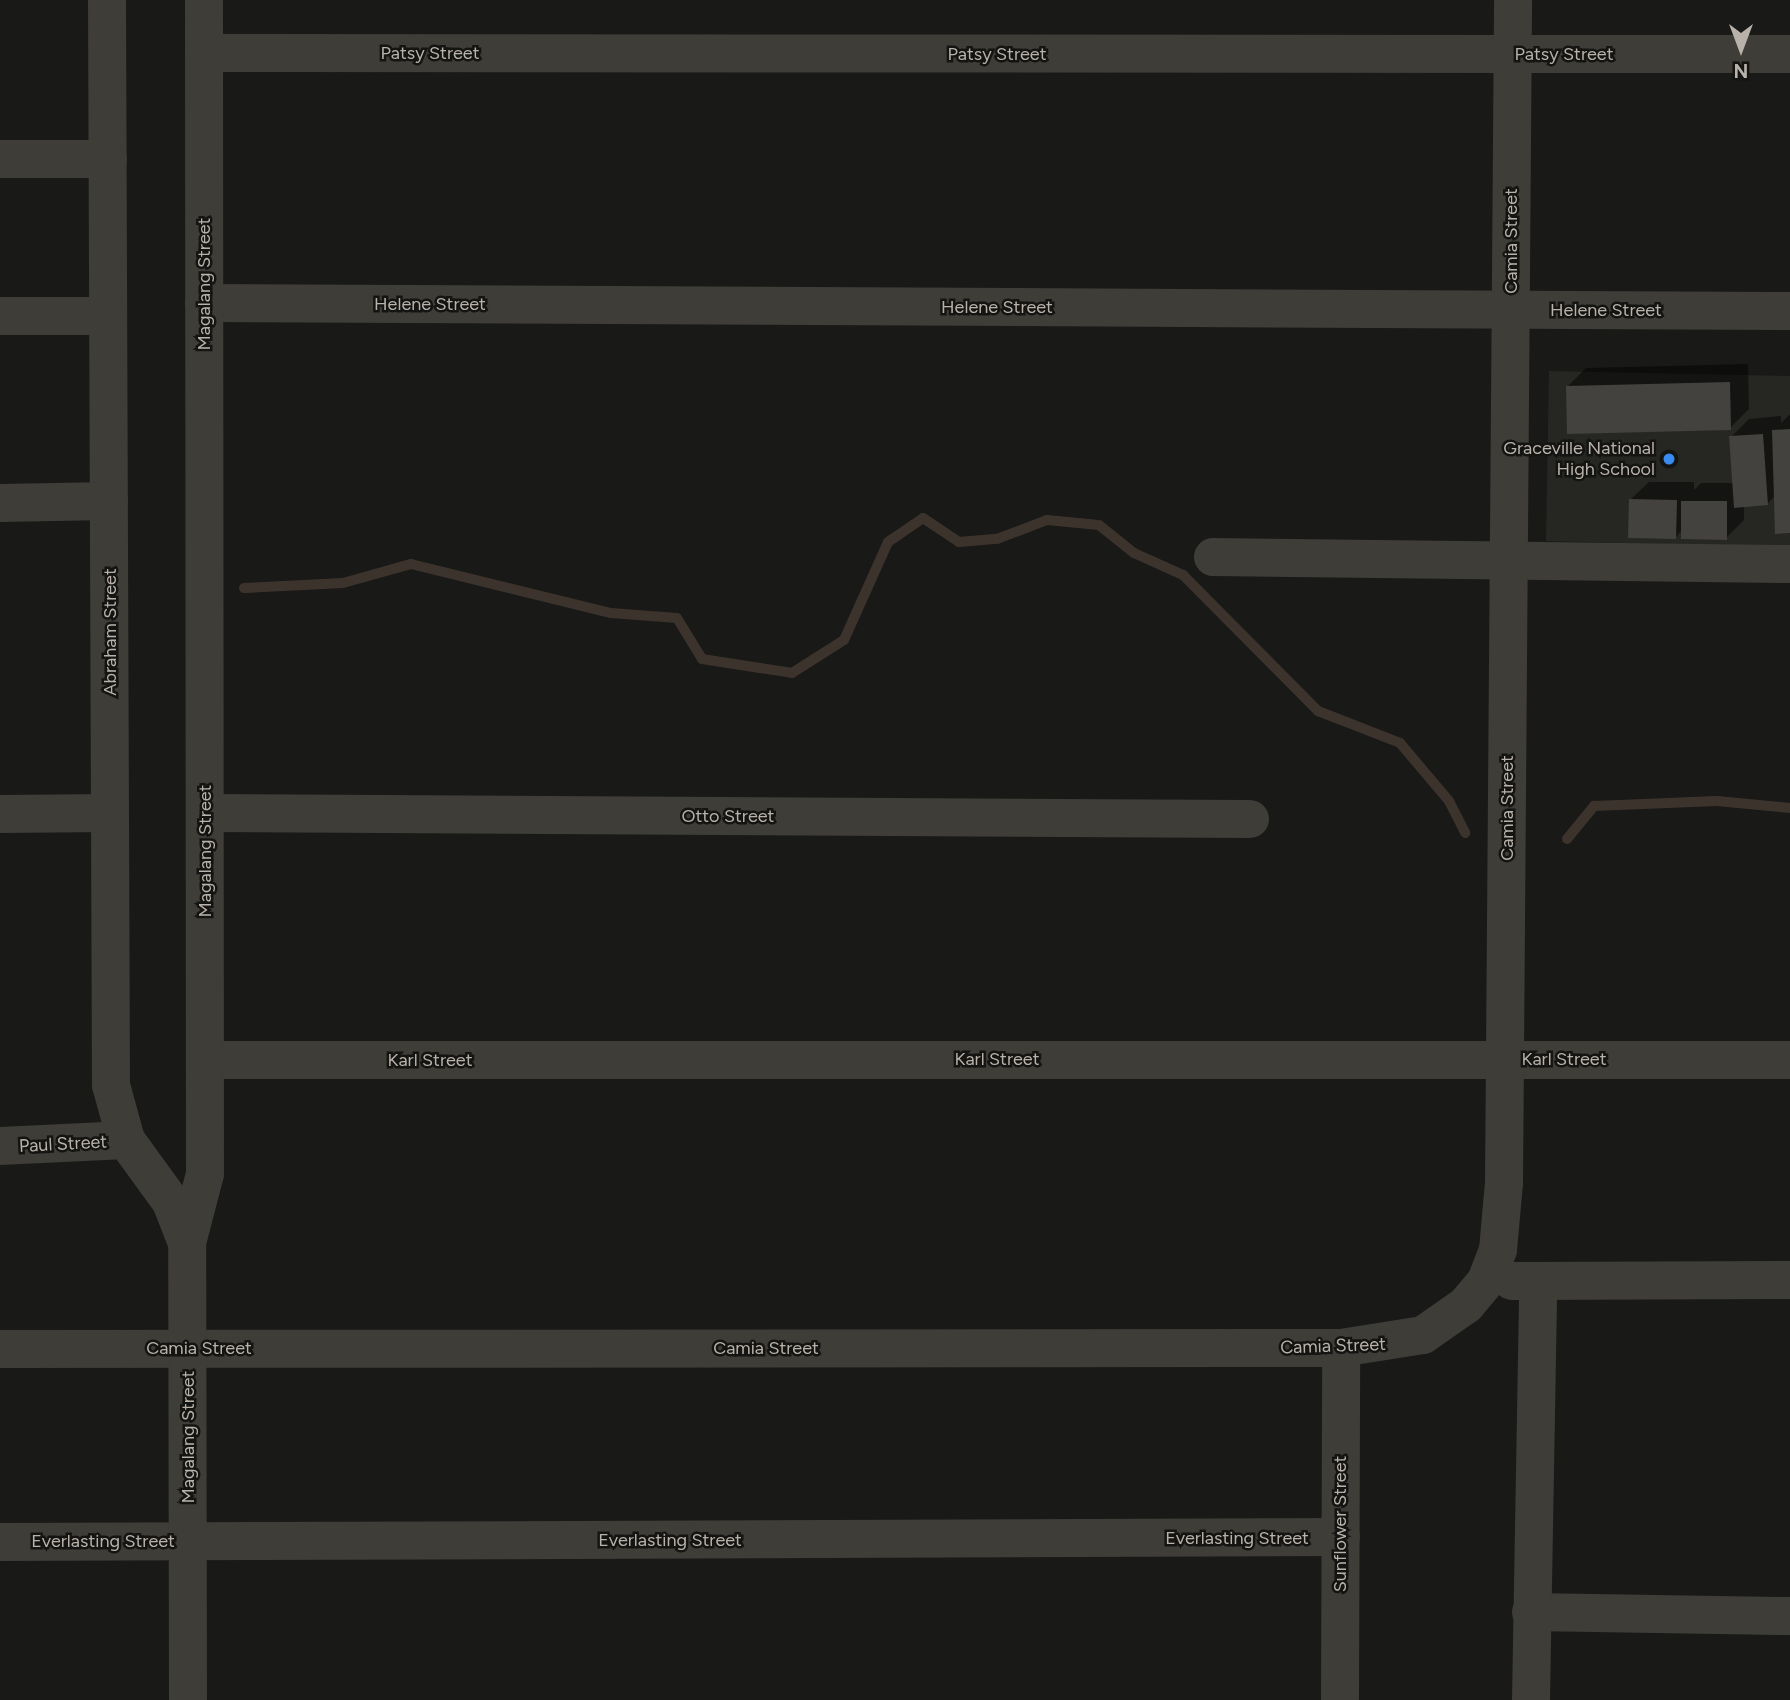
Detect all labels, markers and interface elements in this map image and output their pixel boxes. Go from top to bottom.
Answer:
north arrow [1706,14,1776,84]
street label: Patsy Street [381,42,479,64]
street label: Patsy Street [948,43,1046,65]
street label: Patsy Street [1515,43,1613,65]
text: N [1734,59,1748,82]
street label: Camia Street [1500,188,1522,294]
street label: Magalang Street [193,218,215,350]
street label: Helene Street [374,293,486,315]
street label: Helene Street [941,296,1053,318]
street label: Helene Street [1550,299,1662,321]
place label: Graceville National High School [1503,438,1655,480]
marker: Graceville National High School [1661,451,1677,467]
street label: Abraham Street [99,568,121,696]
street label: Camia Street [1496,755,1518,861]
street label: Magalang Street [194,785,216,917]
street label: Otto Street [682,805,774,827]
street label: Karl Street [955,1048,1039,1070]
street label: Karl Street [1522,1048,1606,1070]
street label: Karl Street [388,1049,472,1071]
street label: Paul Street [18,1131,108,1157]
street label: Camia Street [1280,1333,1386,1359]
street label: Camia Street [146,1337,252,1359]
street label: Camia Street [713,1337,819,1359]
street label: Magalang Street [177,1371,199,1503]
street label: Sunflower Street [1329,1456,1351,1592]
street label: Everlasting Street [1165,1527,1309,1549]
street label: Everlasting Street [598,1529,742,1551]
street label: Everlasting Street [31,1530,175,1552]

